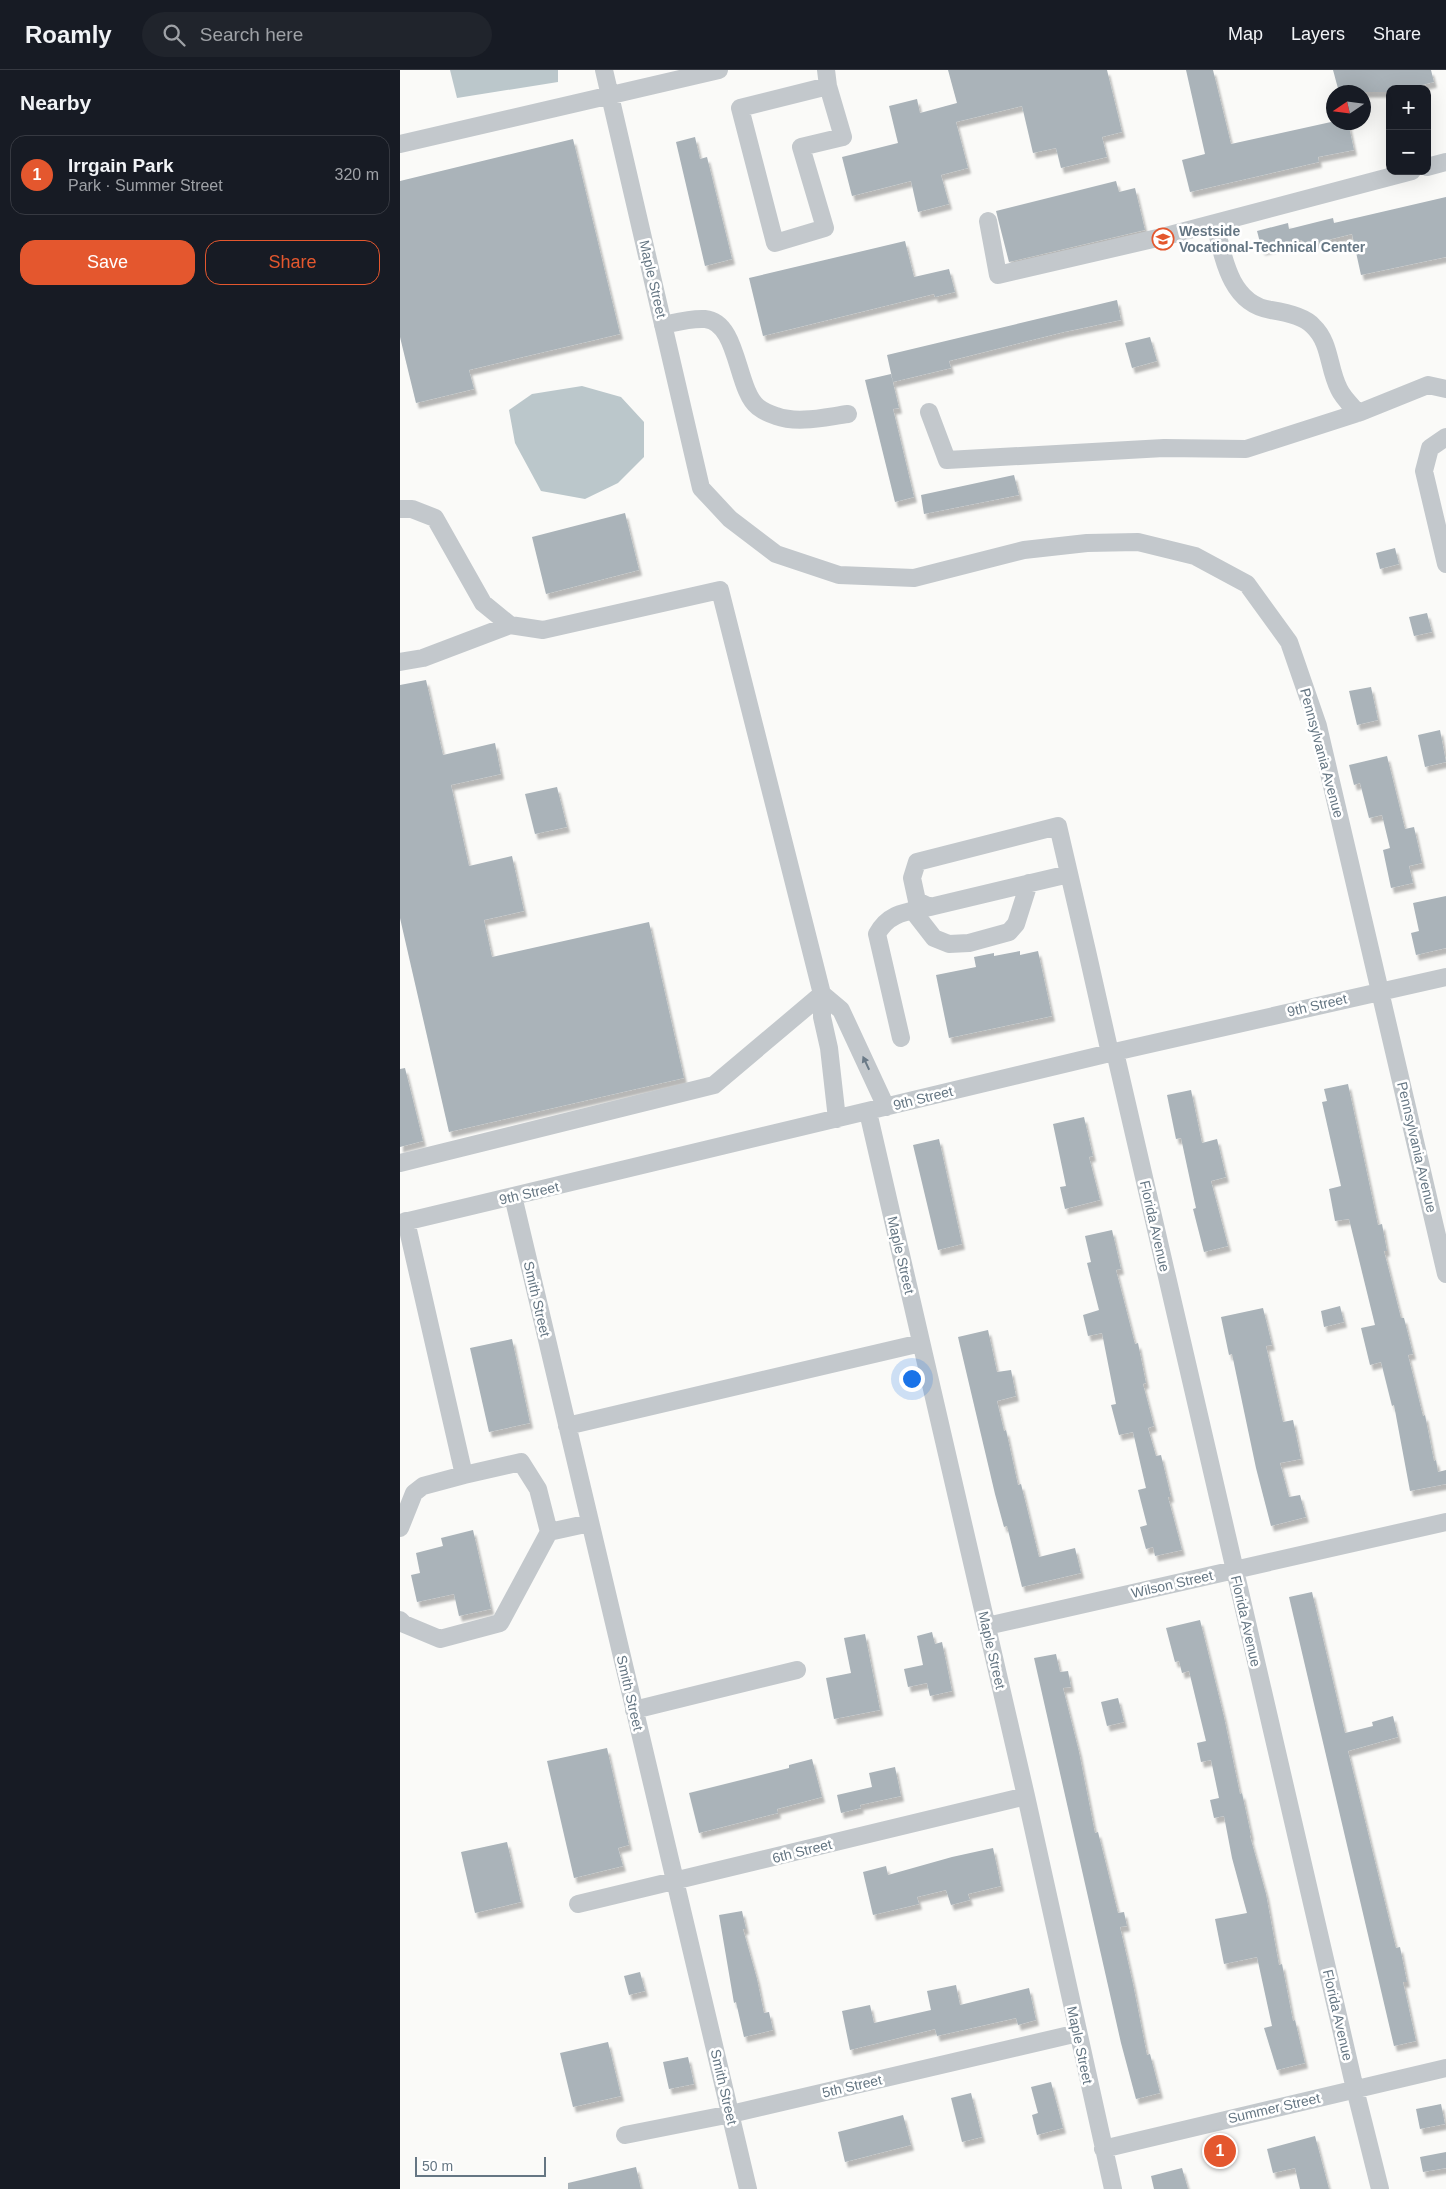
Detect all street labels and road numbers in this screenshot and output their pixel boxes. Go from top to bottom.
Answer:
street label: Maple Street [636,239,670,320]
street label: Pennsylvania Avenue [1297,686,1347,820]
street label: 9th Street [1286,990,1348,1020]
street label: Pennsylvania Avenue [1394,1080,1440,1214]
street label: 9th Street [892,1083,954,1113]
street label: 9th Street [498,1178,560,1208]
street label: Florida Avenue [1137,1179,1173,1273]
street label: Maple Street [884,1215,918,1296]
street label: Smith Street [521,1260,553,1338]
street label: Wilson Street [1130,1567,1214,1601]
street label: Florida Avenue [1228,1574,1264,1668]
street label: Maple Street [975,1610,1009,1691]
street label: Smith Street [614,1654,646,1732]
street label: 6th Street [771,1836,833,1866]
street label: Florida Avenue [1320,1968,1356,2062]
street label: Maple Street [1064,2005,1096,2086]
street label: Smith Street [708,2048,740,2126]
street label: 5th Street [821,2071,883,2101]
street label: Summer Street [1226,2090,1322,2126]

